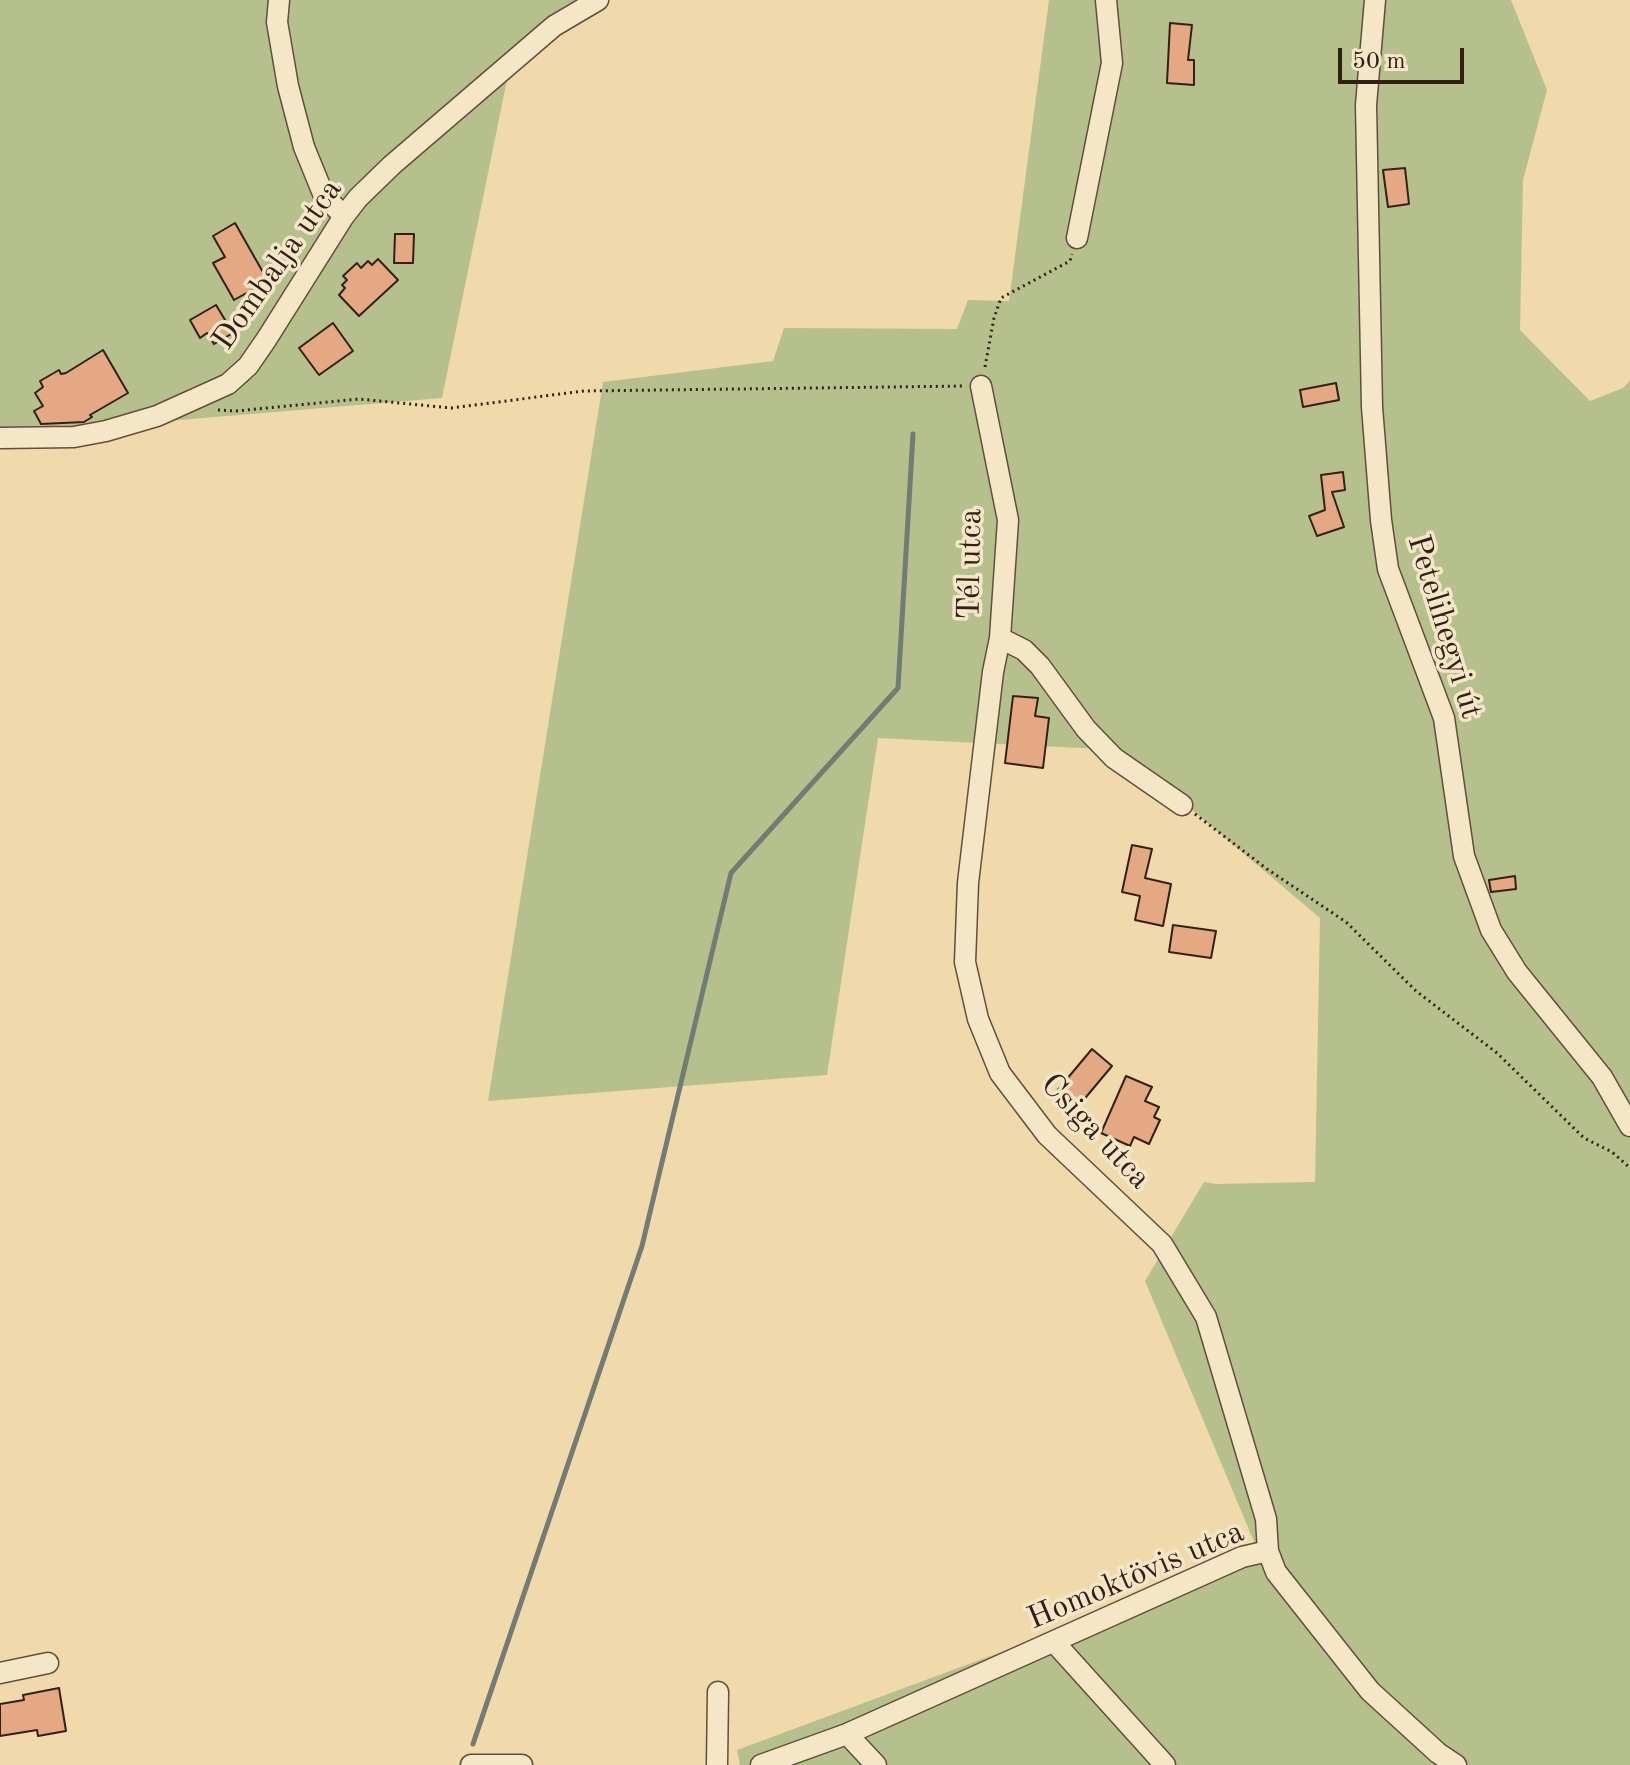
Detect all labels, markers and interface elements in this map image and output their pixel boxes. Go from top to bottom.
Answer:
scale bar [1342,32,1468,82]
text: 50 m [1352,50,1406,74]
street label: Dombalja utca [205,172,351,358]
street label: Tél utca [951,508,991,620]
street label: Petelihegyi út [1398,530,1490,724]
street label: Csiga utca [1032,1066,1158,1198]
street label: Homoktövis utca [1022,1513,1250,1639]

